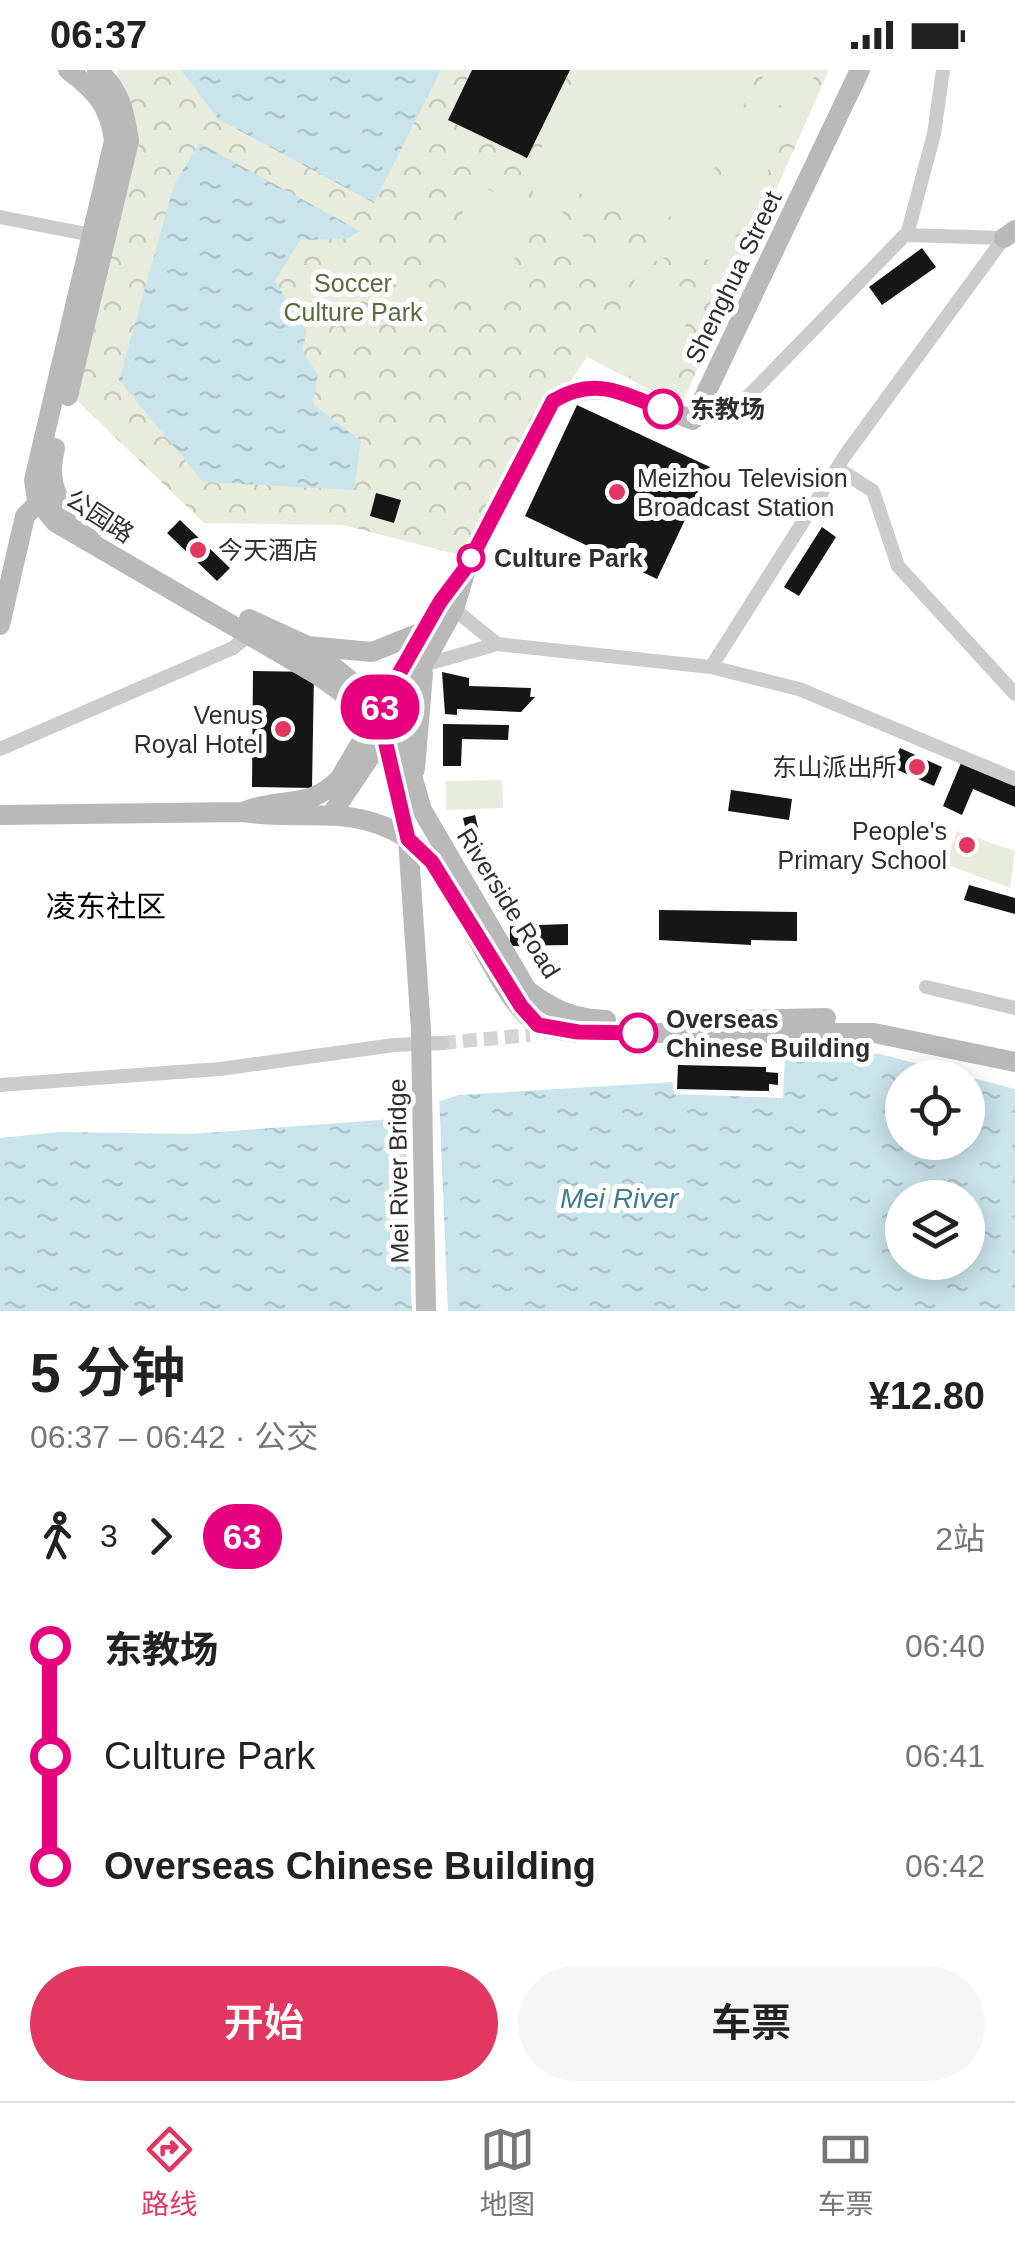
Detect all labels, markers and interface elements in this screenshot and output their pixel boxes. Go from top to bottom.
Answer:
text: 06:37 [50,14,147,56]
street label: Shenghua Street [679,186,787,367]
park label: Soccer Culture Park [284,269,423,326]
marker: 东教场 [644,390,682,428]
place label: 东教场 [690,395,765,423]
place label: Meizhou Television Broadcast Station [637,464,848,521]
marker: Meizhou Television Broadcast Station [606,481,628,503]
street label: 公园路 [61,484,139,548]
place label: 今天酒店 [218,536,318,564]
marker: 今天酒店 [187,539,209,561]
place label: Culture Park [494,544,643,572]
marker: Culture Park [458,545,484,571]
line badge: 63 [335,674,425,740]
text: 63 [361,688,399,727]
place label: Venus Royal Hotel [134,701,263,758]
marker: Venus Royal Hotel [272,718,294,740]
place label: 东山派出所 [772,753,897,781]
marker: 东山派出所 [906,756,928,778]
place label: People's Primary School [778,817,947,874]
street label: Riverside Road [452,823,566,983]
marker: People's Primary School [956,834,978,856]
district label: 凌东社区 [46,890,166,923]
place label: Overseas Chinese Building [666,1005,870,1062]
marker: Overseas Chinese Building [619,1014,657,1052]
map controls [885,1060,985,1280]
button: locate [885,1060,985,1160]
street label: Mei River Bridge [382,1078,414,1264]
button: layers [885,1180,985,1280]
water label: Mei River [560,1183,680,1214]
text: 5 分钟 [30,1342,186,1404]
text: ¥12.80 [869,1375,985,1417]
text: 06:37 – 06:42 · 公交 [30,1419,318,1455]
icon: walk [30,1509,85,1564]
icon: forward [133,1509,188,1564]
text: 63 [223,1517,262,1556]
text: 3 [100,1518,118,1554]
text: 2站 [935,1521,985,1557]
text: 06:40 [905,1628,985,1664]
text: 东教场 [104,1629,218,1671]
text: Culture Park [104,1735,315,1777]
text: 06:41 [905,1738,985,1774]
text: Overseas Chinese Building [104,1845,596,1887]
text: 06:42 [905,1848,985,1884]
button: 开始 [30,1966,498,2081]
button: 车票 [518,1966,985,2081]
tab: 路线 [141,2122,197,2222]
tab: 地图 [479,2122,536,2222]
tab: 车票 [818,2122,874,2222]

